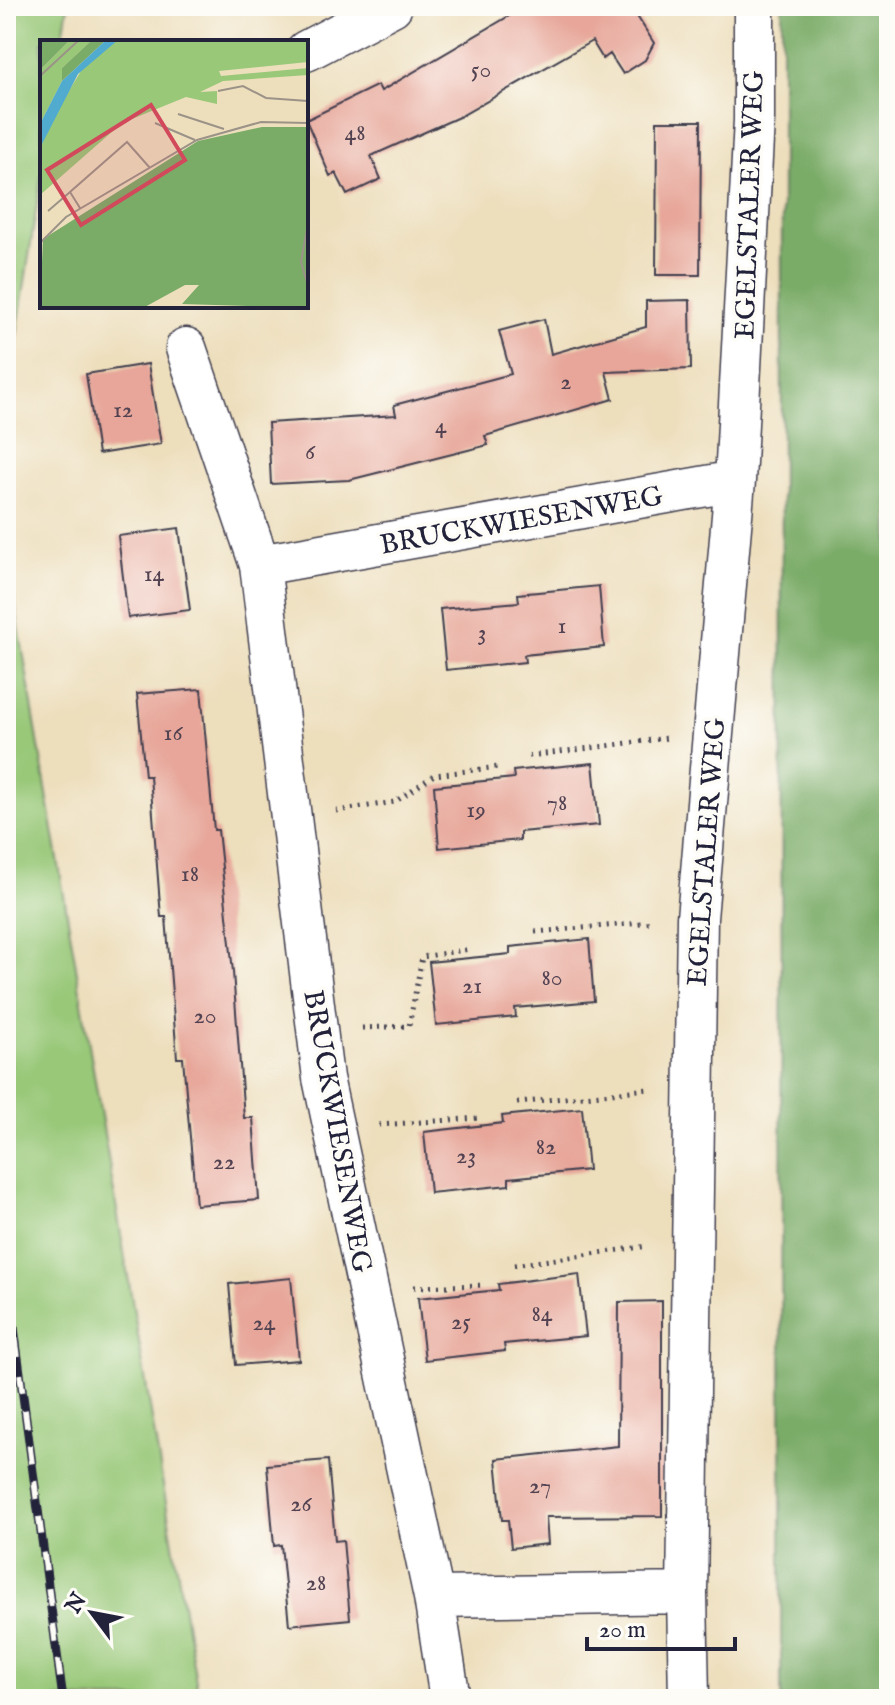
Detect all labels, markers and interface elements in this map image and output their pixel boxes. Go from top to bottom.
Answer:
inset map [40,40,308,308]
house number: 50 [471,55,491,86]
street label: EGELSTALER WEG [728,69,773,340]
house number: 48 [344,118,366,149]
house number: 2 [560,367,572,398]
house number: 12 [113,395,133,426]
house number: 4 [435,411,447,442]
house number: 6 [305,437,316,468]
street label: BRUCKWIESENWEG [377,479,666,564]
house number: 14 [144,559,165,590]
house number: 1 [558,611,566,642]
house number: 3 [478,618,486,649]
street label: EGELSTALER WEG [681,716,734,987]
house number: 16 [163,718,183,749]
house number: 78 [547,788,567,819]
house number: 19 [466,795,486,826]
house number: 18 [181,859,199,890]
house number: 80 [541,963,563,994]
house number: 21 [462,971,482,1002]
street label: BRUCKWIESENWEG [294,987,379,1276]
house number: 20 [193,1001,217,1032]
house number: 82 [536,1132,556,1163]
house number: 23 [456,1141,476,1172]
house number: 22 [213,1147,235,1178]
house number: 84 [531,1299,553,1330]
house number: 25 [451,1307,471,1338]
house number: 24 [252,1308,276,1339]
house number: 27 [529,1471,551,1502]
house number: 26 [290,1489,313,1520]
house number: 28 [306,1568,326,1599]
north arrow [52,1573,132,1653]
text: N [59,1588,94,1620]
scale bar [587,1601,735,1651]
text: 20 m [599,1615,646,1646]

